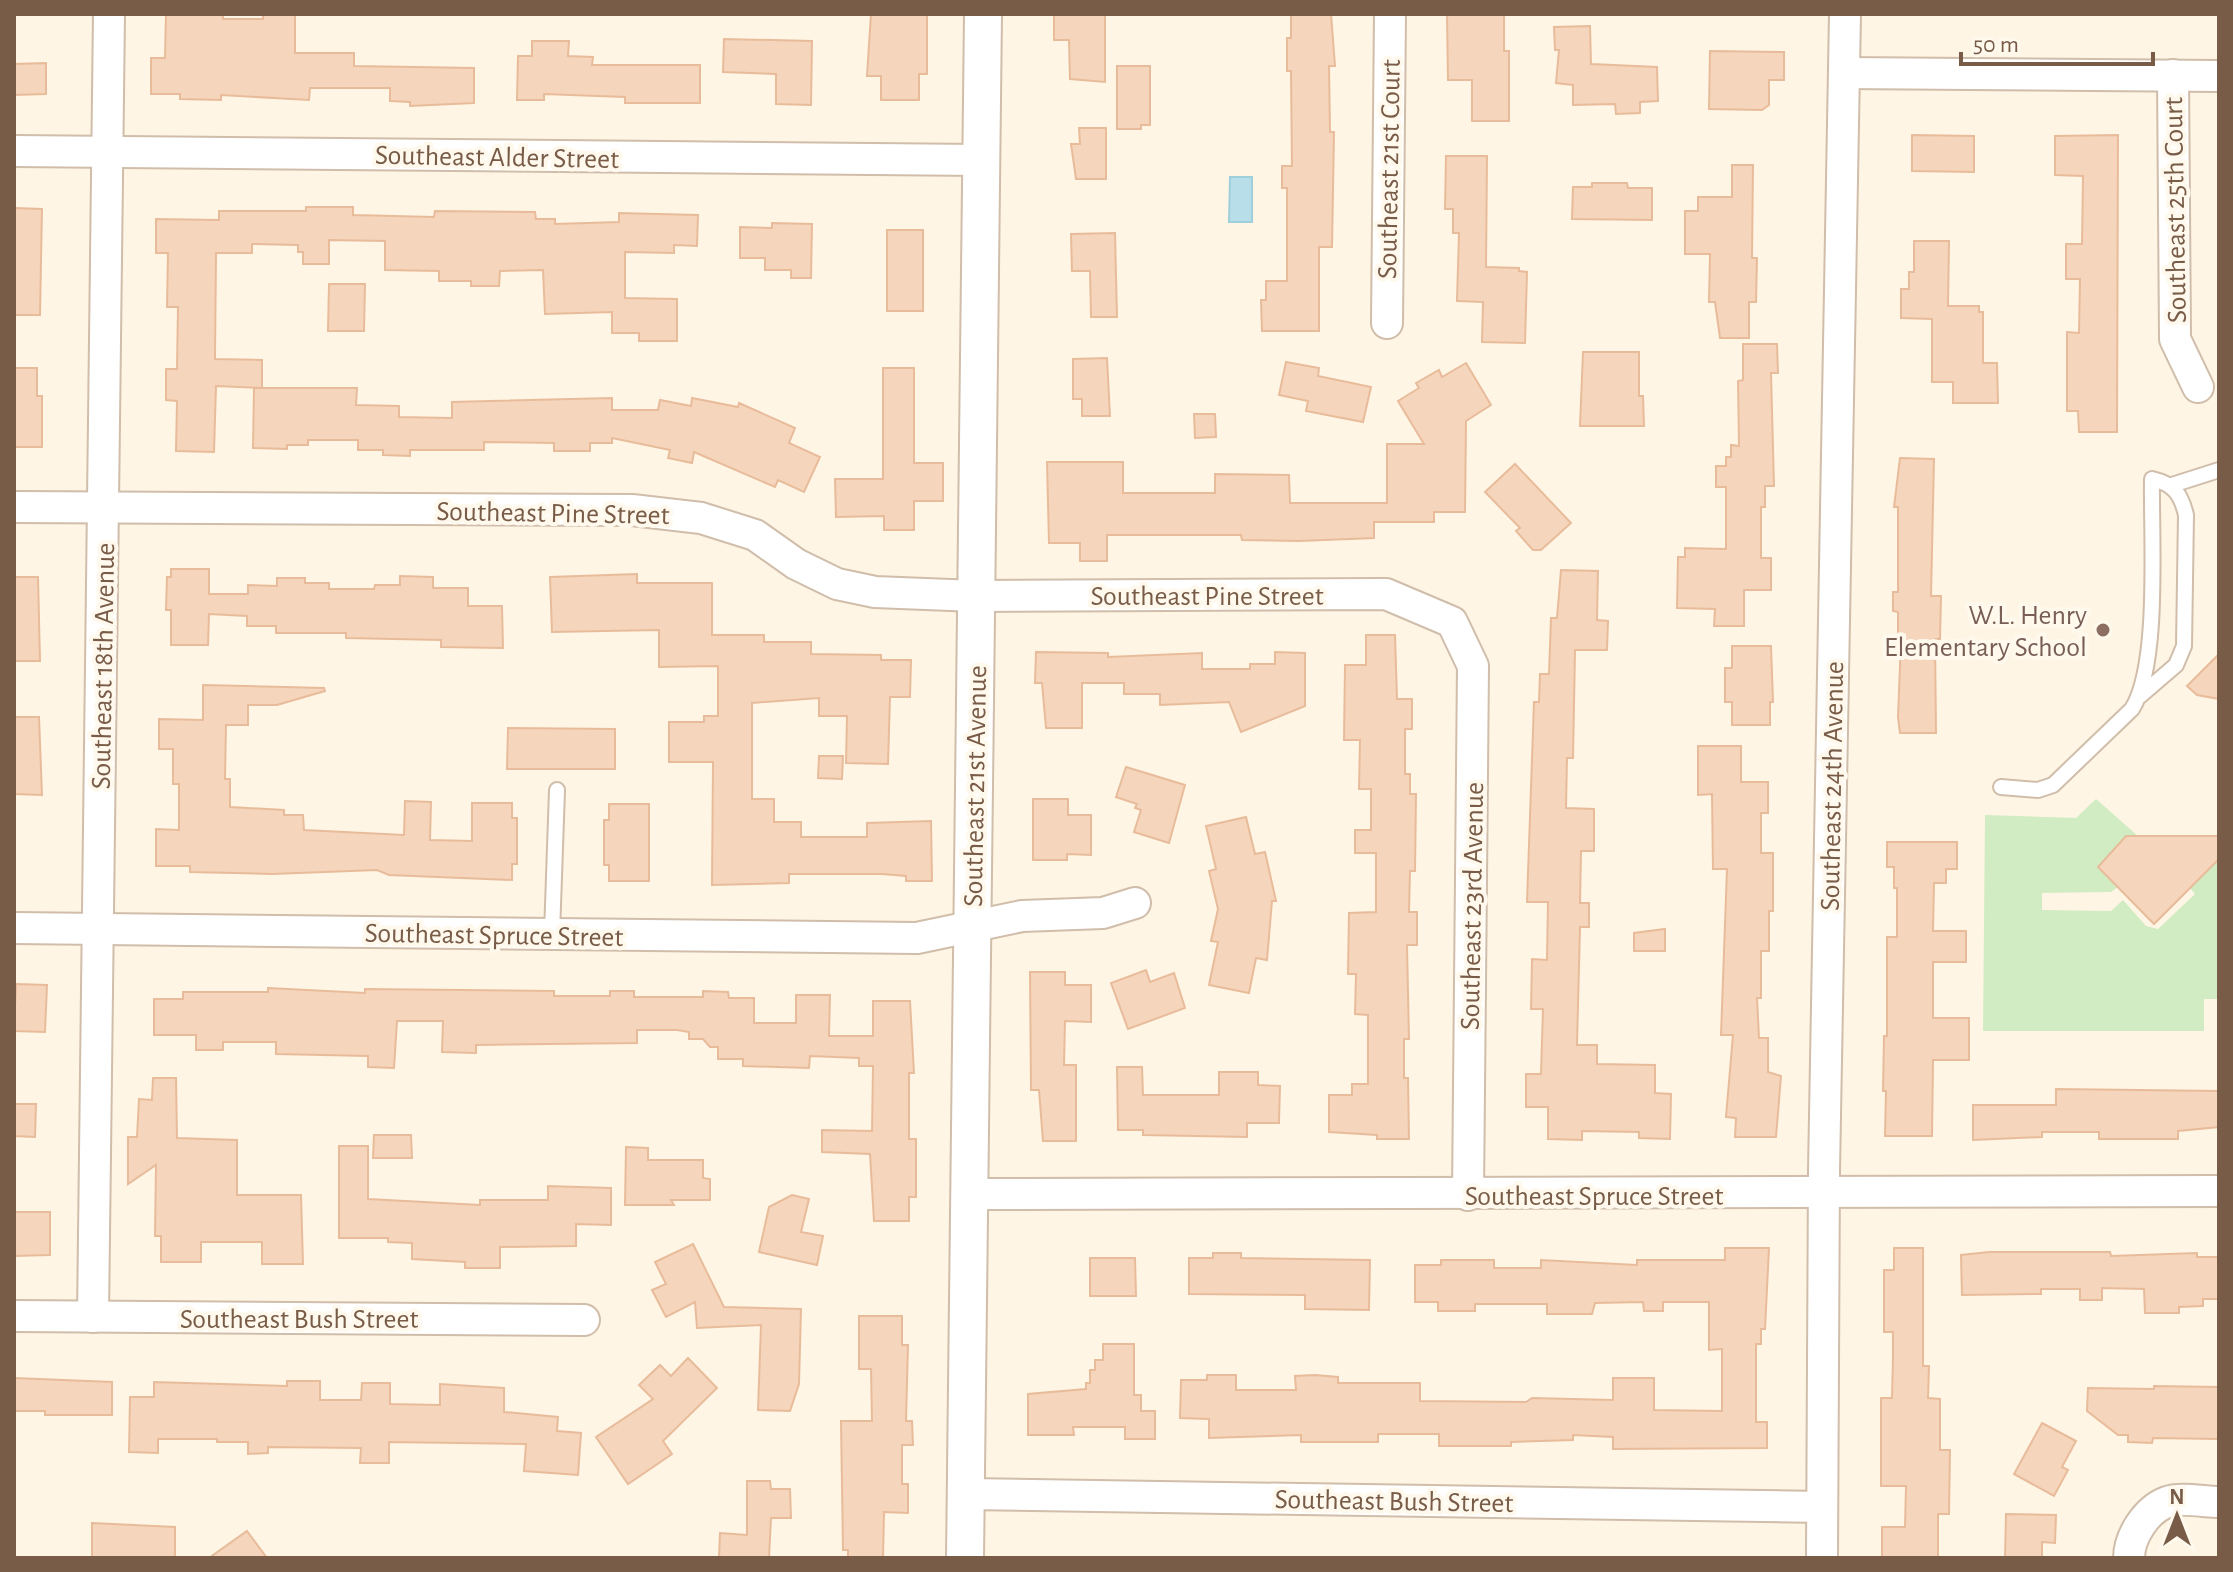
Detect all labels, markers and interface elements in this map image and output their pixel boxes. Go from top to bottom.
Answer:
scale bar [1961,16,2153,66]
text: 50 m [1973,33,2019,57]
street label: Southeast 21st Court [1374,59,1406,279]
street label: Southeast 25th Court [2160,97,2192,323]
street label: Southeast Alder Street [375,142,619,174]
street label: Southeast Pine Street [436,498,670,530]
street label: Southeast 18th Avenue [88,543,120,790]
street label: Southeast Pine Street [1090,583,1324,611]
place label: W.L. Henry Elementary School [1884,602,2087,662]
marker: W.L. Henry Elementary School [2094,621,2112,639]
street label: Southeast 24th Avenue [1817,661,1849,911]
street label: Southeast 21st Avenue [960,665,992,907]
street label: Southeast 23rd Avenue [1457,782,1489,1030]
street label: Southeast Spruce Street [364,920,624,952]
street label: Southeast Spruce Street [1465,1183,1723,1211]
street label: Southeast Bush Street [180,1306,418,1334]
north arrow [2137,1476,2217,1556]
street label: Southeast Bush Street [1274,1486,1514,1518]
text: N [2169,1486,2185,1508]

